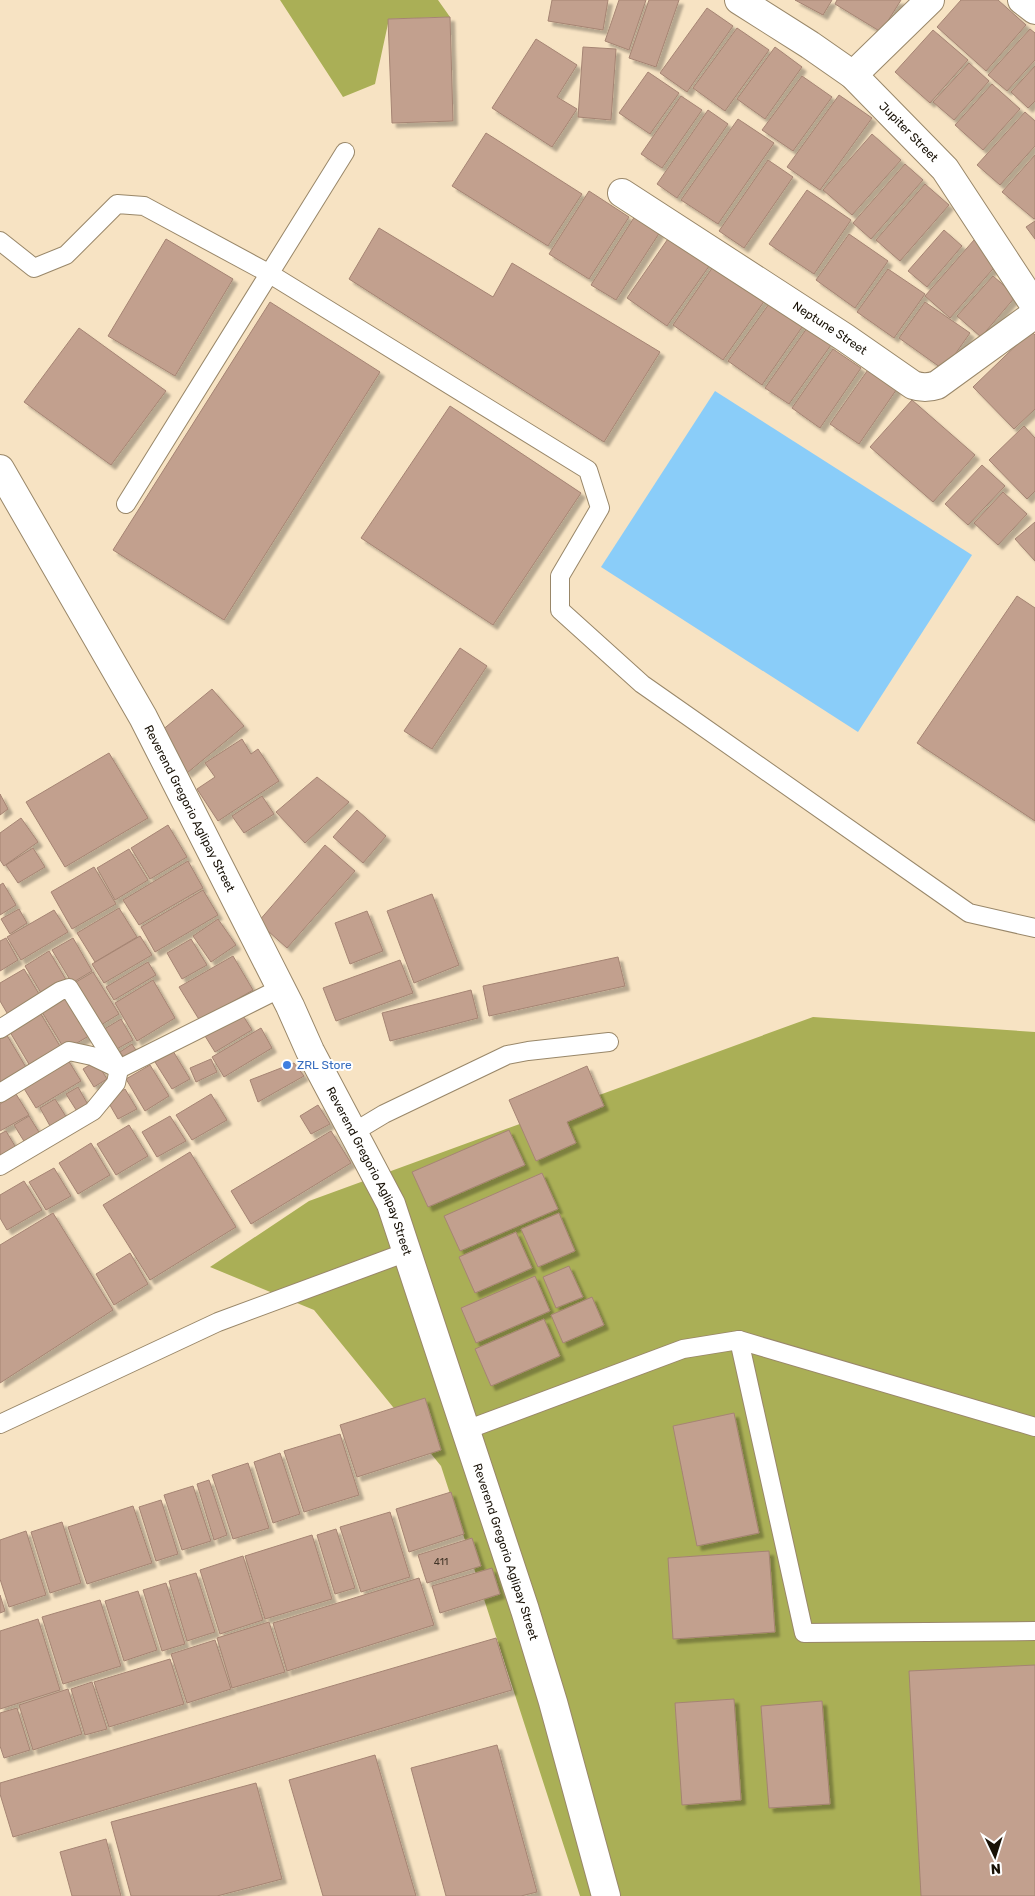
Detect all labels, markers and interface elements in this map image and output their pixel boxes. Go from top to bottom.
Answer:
street label: Jupiter Street [876,99,941,165]
street label: Neptune Street [790,299,870,358]
street label: Reverend Gregorio Aglipay Street [141,723,238,894]
place label: ZRL Store [297,1058,352,1072]
marker: ZRL Store [281,1059,293,1071]
street label: Reverend Gregorio Aglipay Street [323,1085,415,1257]
street label: Reverend Gregorio Aglipay Street [470,1462,541,1642]
house number: 411 [434,1556,448,1568]
north arrow [970,1831,1020,1881]
text: N [990,1860,1001,1877]

